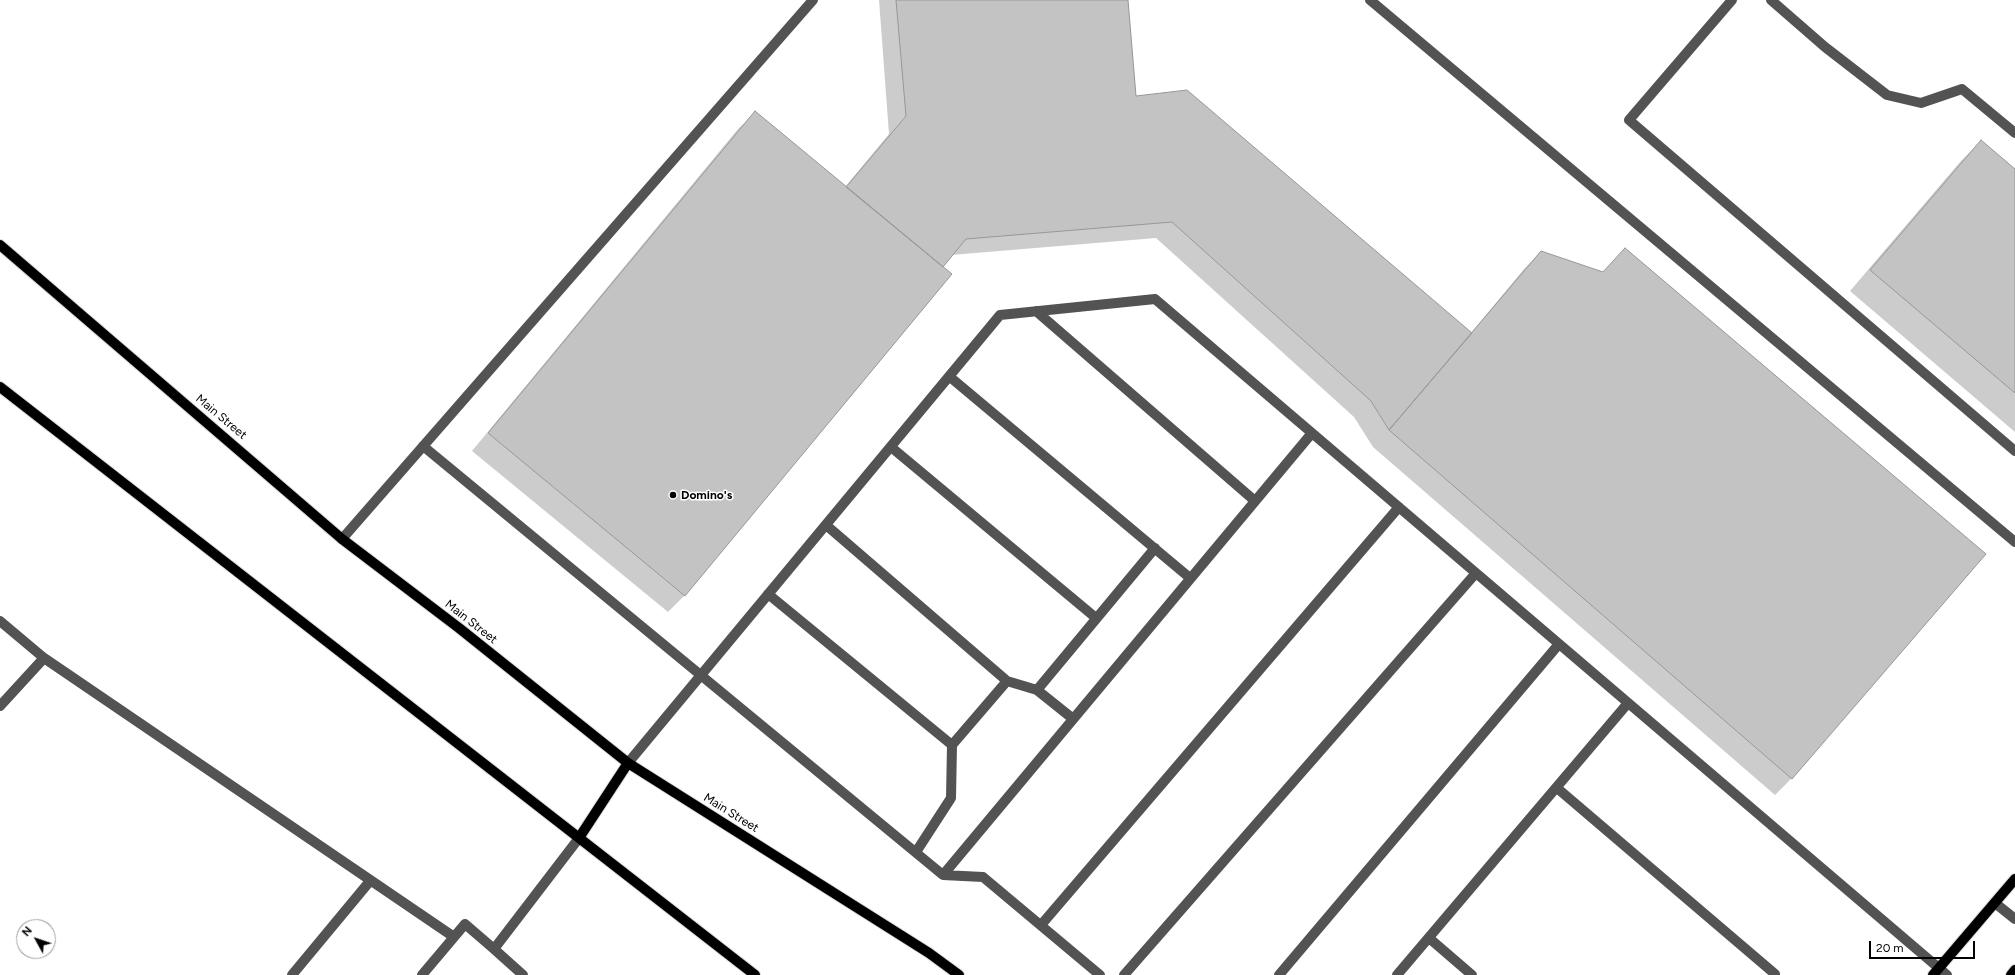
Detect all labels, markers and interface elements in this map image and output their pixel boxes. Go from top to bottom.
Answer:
street label: Main Street [193,391,249,443]
place label: Domino's [681,488,732,502]
marker: Domino's [668,490,678,500]
street label: Main Street [442,597,500,647]
street label: Main Street [701,790,761,836]
north arrow [16,919,56,959]
text: N [19,924,35,939]
scale bar [1871,933,1977,959]
text: 20 m [1876,941,1904,955]

